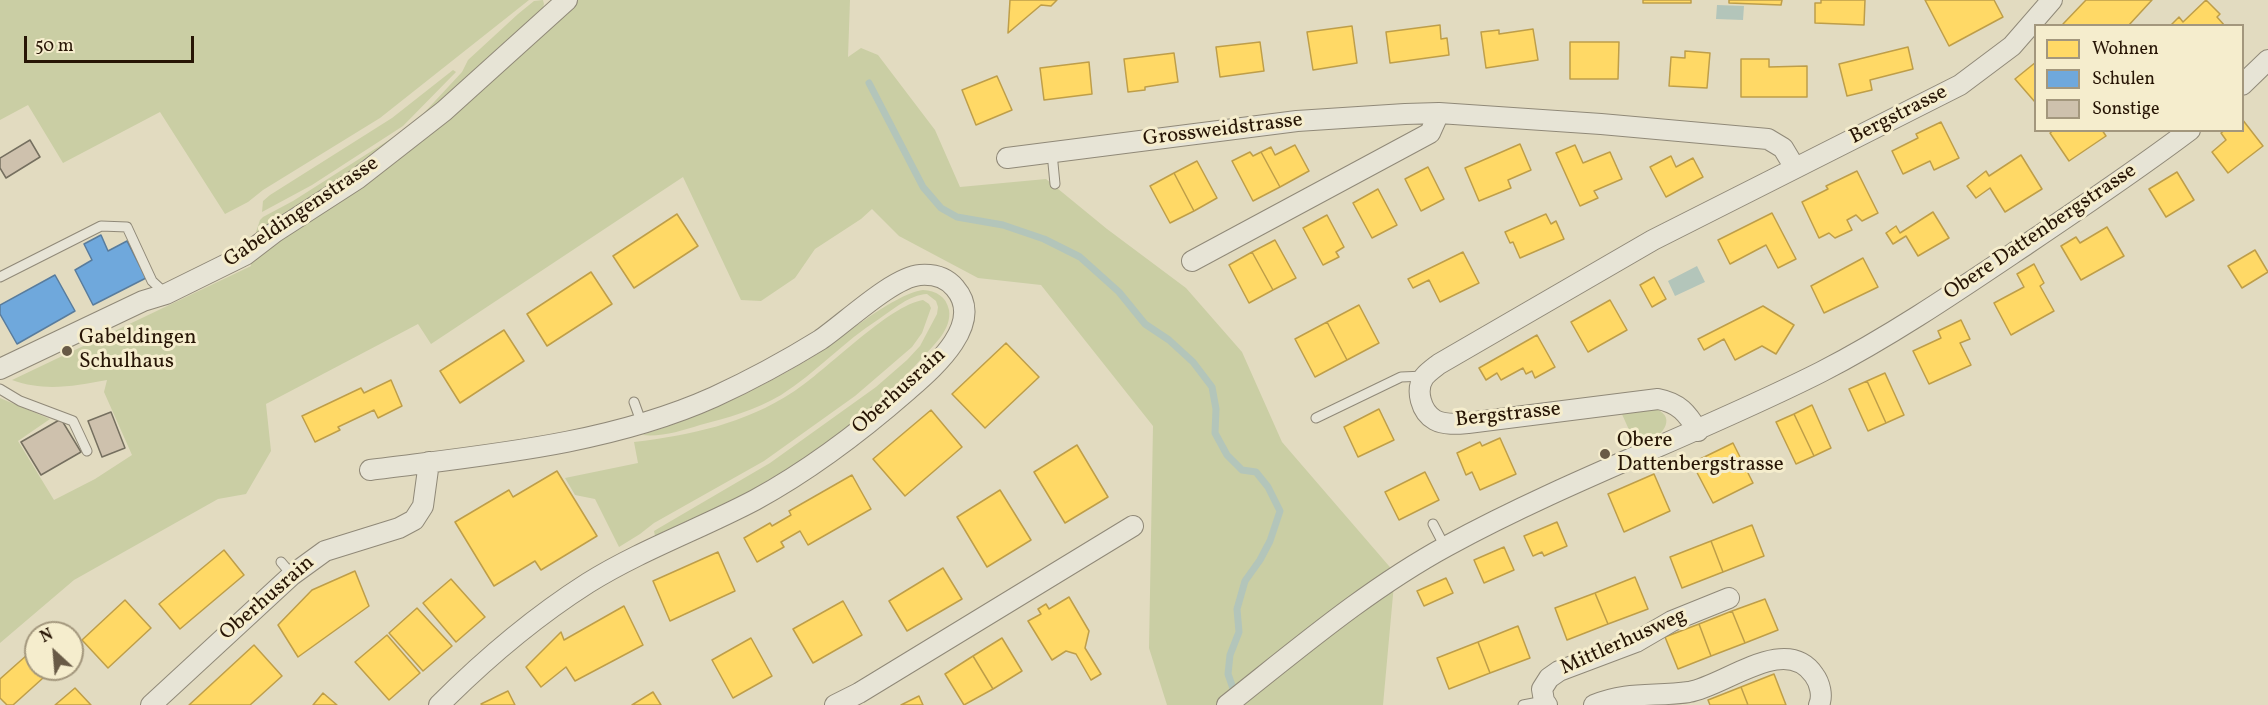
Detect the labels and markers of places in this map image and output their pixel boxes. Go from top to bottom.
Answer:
place label: Gabeldingen Schulhaus [79,326,196,376]
marker: Gabeldingen Schulhaus [60,344,74,358]
place label: Obere Dattenbergstrasse [1617,429,1784,479]
marker: Obere Dattenbergstrasse [1598,447,1612,461]

